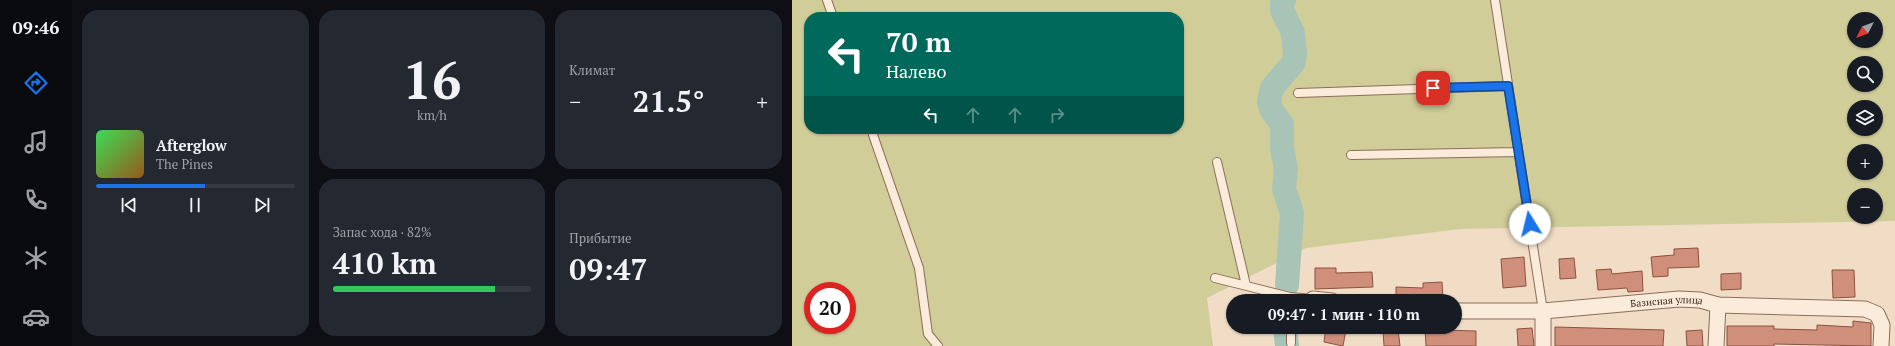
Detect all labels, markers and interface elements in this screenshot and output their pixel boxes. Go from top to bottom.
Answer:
north arrow [1847,12,1883,48]
map controls [1847,12,1883,224]
text: 09:46 [13,15,59,39]
text: 70 m [886,23,951,60]
icon: left [820,28,872,80]
text: 16 [403,45,461,114]
button: search [1847,56,1883,92]
text: Налево [886,59,946,83]
text: Климат [569,61,615,79]
icon: directions [22,69,50,97]
pin [1416,71,1450,105]
icon: arrive [1422,77,1444,99]
text: 21.5° [633,81,705,121]
text: − [569,87,581,116]
text: + [756,87,768,116]
button: layers [1847,100,1883,136]
icon: left [920,104,942,126]
icon: ahead [962,104,984,126]
icon: ahead [1004,104,1026,126]
icon: right [1046,104,1068,126]
text: km/h [417,106,447,124]
icon: music [22,128,50,156]
text: Afterglow [156,135,227,155]
button: + [1847,144,1883,180]
text: The Pines [156,155,213,173]
icon: phone [22,186,50,214]
button: − [1847,188,1883,224]
icon: previous [118,194,140,216]
icon: pause [184,194,206,216]
icon: next [251,194,273,216]
position arrow [1509,203,1551,245]
text: Запас хода · 82% [333,223,431,241]
text: Прибытие [569,229,632,247]
text: 410 km [333,243,437,283]
icon: climate [22,244,50,272]
text: 09:47 [569,249,647,289]
speed limit sign: 20 [804,282,856,334]
street label: Базисная улица [1630,292,1705,310]
icon: car [22,303,50,331]
text: 09:47 · 1 мин · 110 m [1268,304,1420,324]

